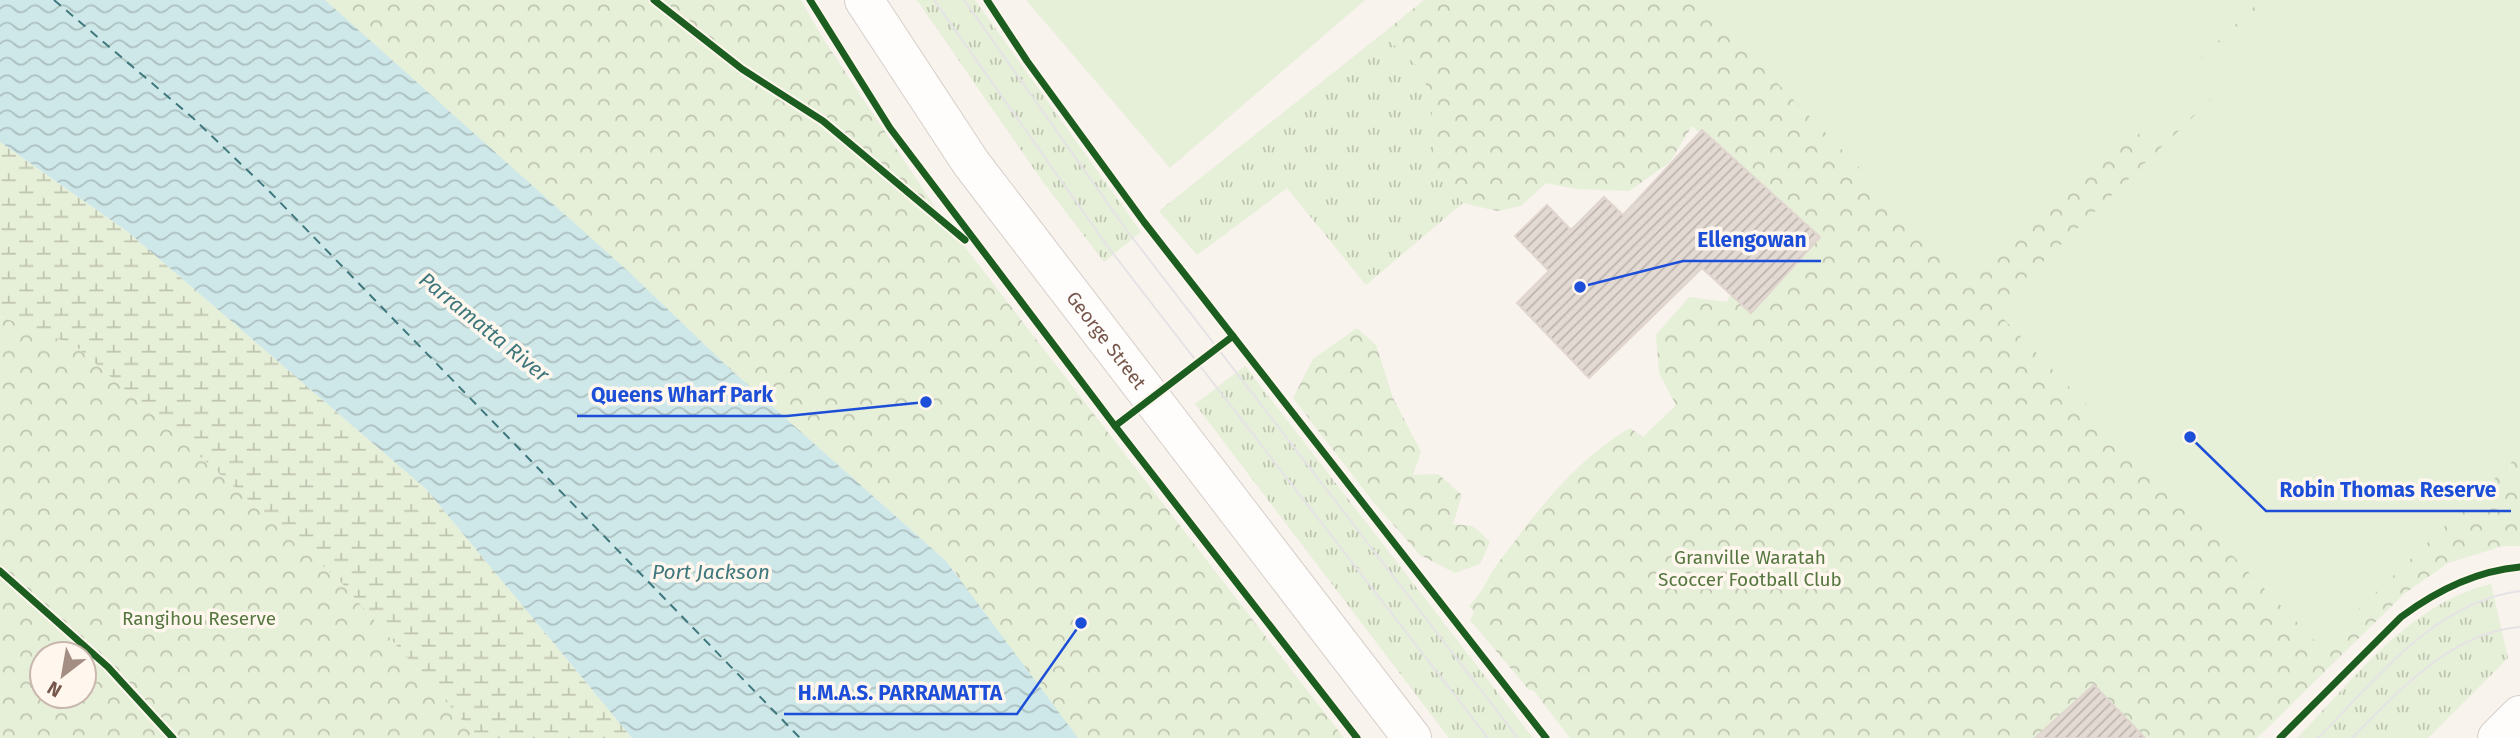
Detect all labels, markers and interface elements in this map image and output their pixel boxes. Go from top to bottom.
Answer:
callout: Ellengowan [1683,219,1821,261]
text: Ellengowan [1697,227,1807,253]
water label: Parramatta River [414,267,555,388]
street label: George Street [1062,287,1151,394]
callout: Queens Wharf Park [577,374,787,416]
text: Queens Wharf Park [591,382,774,408]
callout: Robin Thomas Reserve [2266,469,2511,511]
text: Robin Thomas Reserve [2280,477,2497,503]
park label: Granville Waratah Scoccer Football Club [1658,546,1842,591]
water label: Port Jackson [652,559,770,585]
park label: Rangihou Reserve [122,607,276,630]
north arrow [28,640,98,710]
callout: H.M.A.S. PARRAMATTA [784,672,1017,714]
text: N [43,676,66,702]
text: H.M.A.S. PARRAMATTA [798,680,1003,706]

